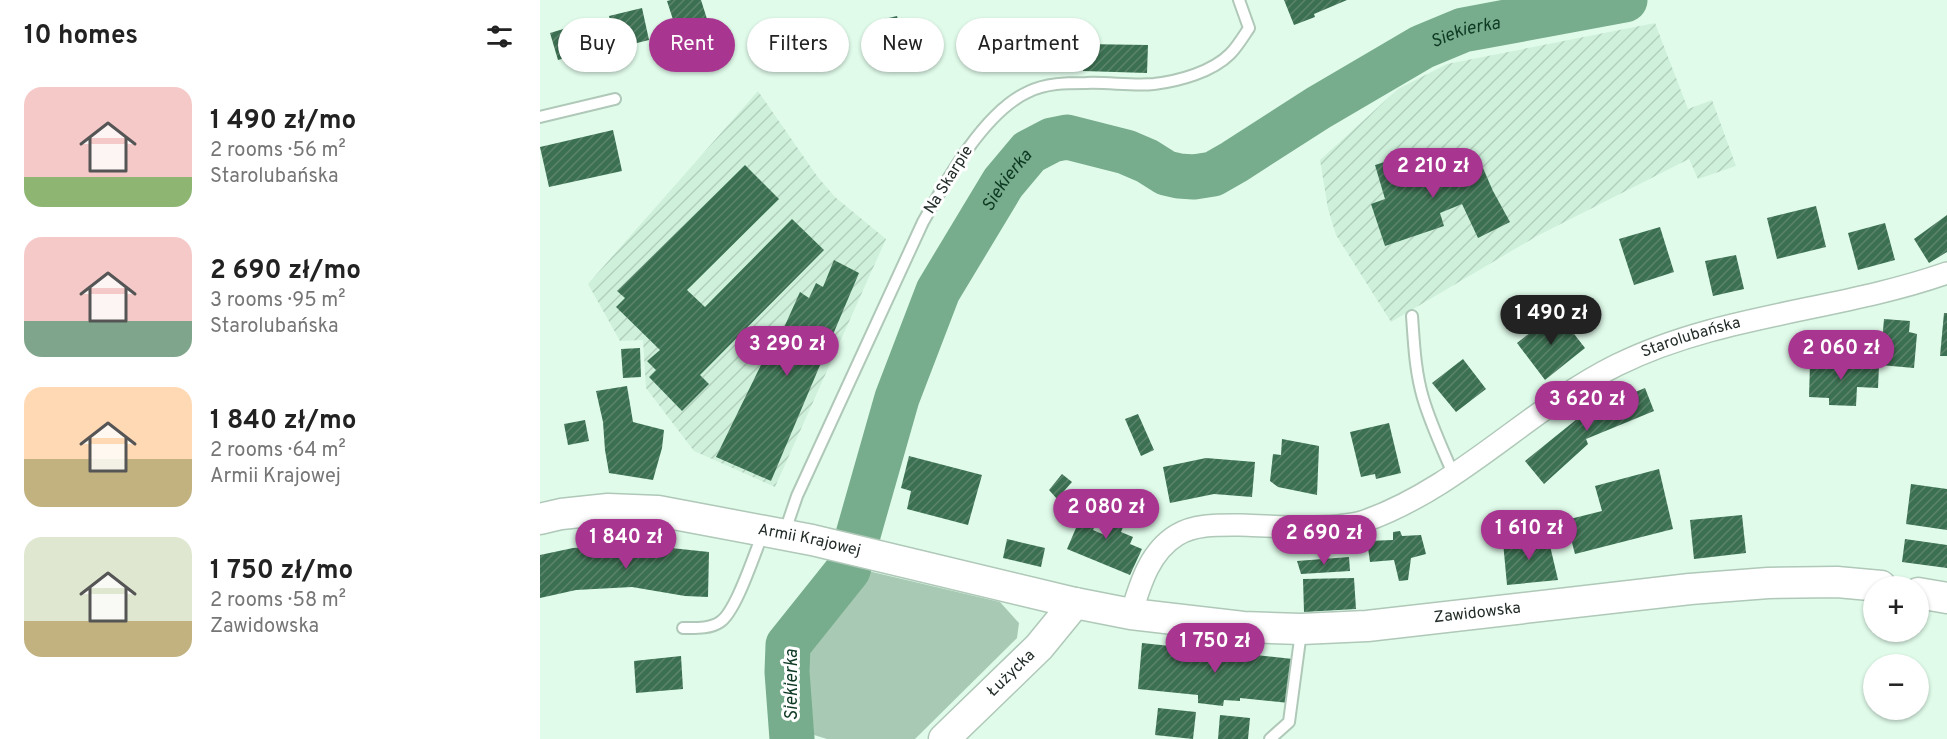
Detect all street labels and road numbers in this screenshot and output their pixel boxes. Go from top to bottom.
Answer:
street label: Na Skarpie [920,142,978,218]
street label: Starolubańska [1638,313,1743,363]
street label: Armii Krajowej [756,520,863,561]
street label: Zawidowska [1433,598,1522,628]
street label: Łużycka [983,646,1040,701]

